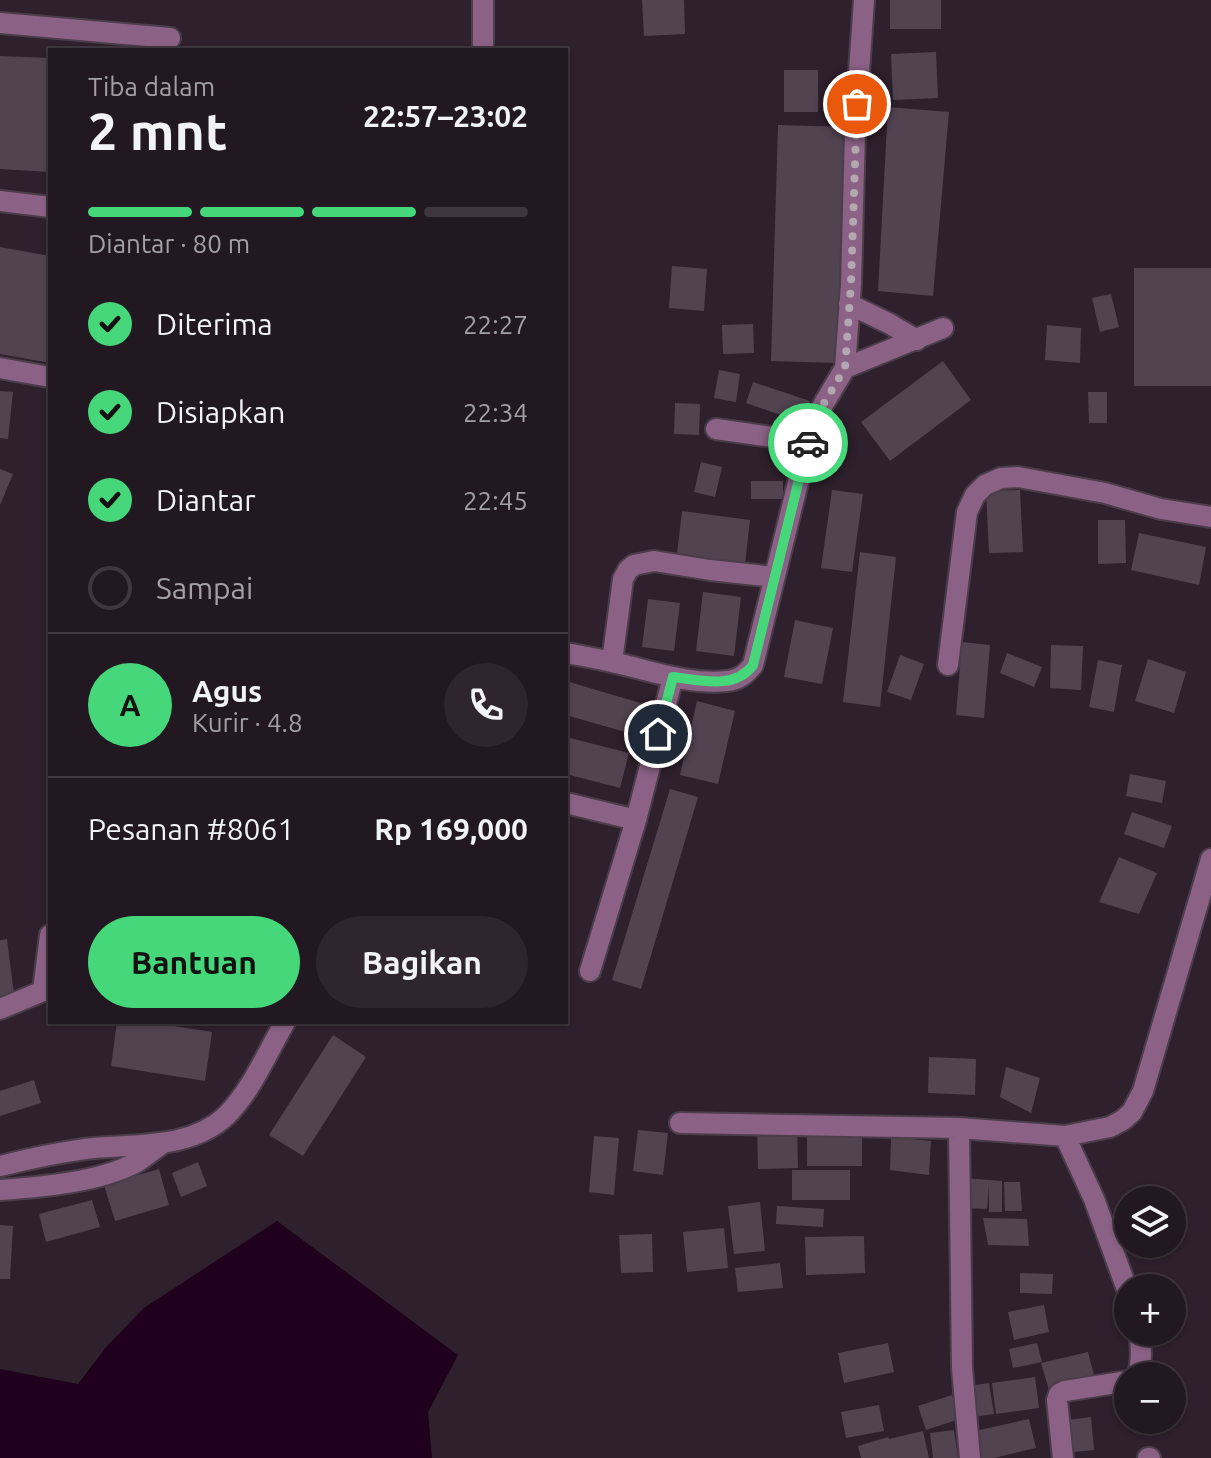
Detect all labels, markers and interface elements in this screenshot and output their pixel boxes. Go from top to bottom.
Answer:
pin [823,70,891,138]
text: Tiba dalam [88,72,215,101]
icon: bag [835,82,879,126]
text: 22:57–23:02 [363,99,528,133]
text: 2 mnt [88,102,227,160]
text: Diantar · 80 m [88,229,250,258]
icon: check [88,302,132,346]
text: Diterima [156,307,273,341]
text: 22:27 [463,310,528,339]
icon: check [88,390,132,434]
text: Disiapkan [156,395,285,429]
text: 22:34 [463,398,528,427]
courier [768,403,848,483]
icon: car [786,421,830,465]
icon: check [88,478,132,522]
text: Diantar [156,483,256,517]
text: 22:45 [463,486,528,515]
text: Sampai [156,571,253,605]
button: phone [444,663,528,747]
text: Agus [192,674,262,708]
text: A [119,688,141,722]
pin [624,700,692,768]
text: Kurir · 4.8 [192,708,303,737]
icon: home [636,712,680,756]
text: Pesanan #8061 [88,812,294,846]
text: Rp 169,000 [374,812,528,846]
button: Bantuan [88,916,300,1008]
button: Bagikan [316,916,528,1008]
map controls [1114,1186,1186,1434]
button: layers [1114,1186,1186,1258]
button: + [1114,1274,1186,1346]
button: − [1114,1362,1186,1434]

